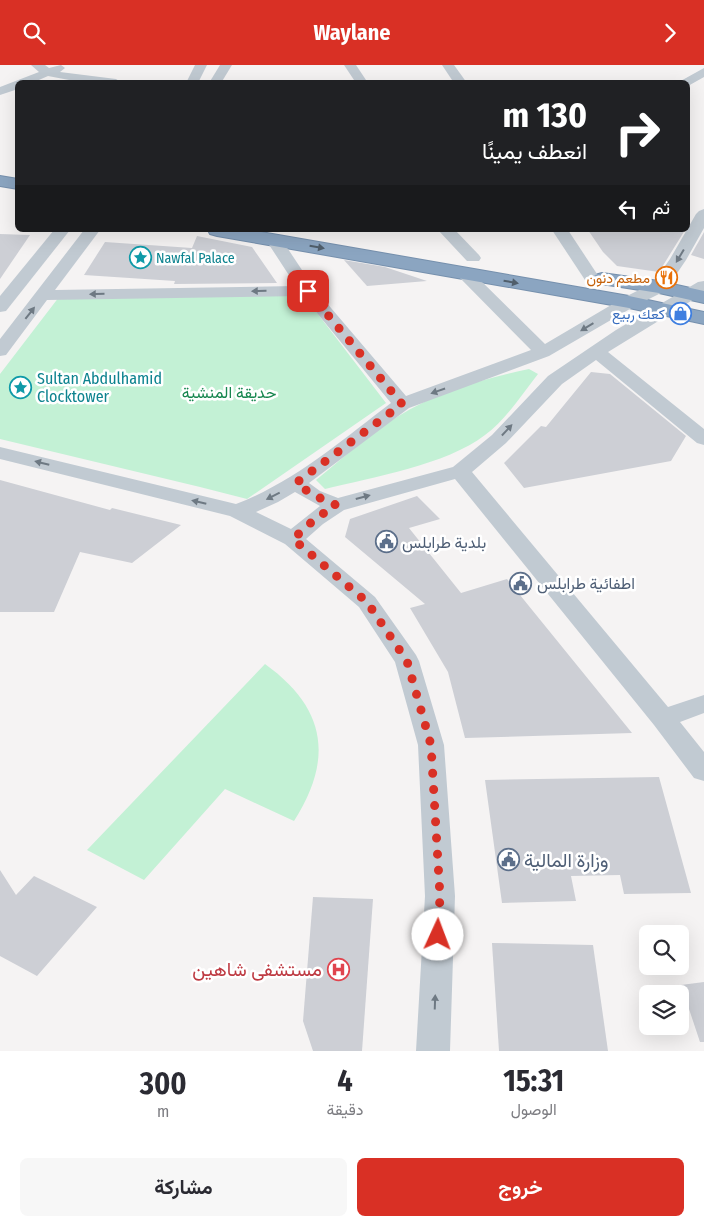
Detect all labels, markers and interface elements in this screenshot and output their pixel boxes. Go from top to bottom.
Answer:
icon: search [20,19,48,47]
text: Waylane [314,19,390,46]
icon: forward [656,19,684,47]
text: 130 m [503,94,587,136]
icon: right [605,100,670,165]
text: انعطف يمينًا [482,138,587,165]
icon: left [614,195,642,223]
text: ثم [652,196,670,219]
one-way arrow [309,244,325,252]
place icon: Nawfal Palace [128,246,152,270]
place label: Nawfal Palace [156,250,235,267]
one-way arrow [675,250,684,263]
restaurant icon: مطعم دنون [654,266,678,290]
pin [287,270,329,312]
place label: مطعم دنون [587,270,650,287]
icon: arrive [294,277,322,305]
one-way arrow [504,278,520,286]
one-way arrow [251,288,267,296]
one-way arrow [89,290,105,298]
shop icon: كعك ربيع [669,302,693,326]
place label: كعك ربيع [612,306,665,325]
one-way arrow [25,307,36,320]
one-way arrow [581,323,594,332]
place label: Sultan Abdulhamid Clocktower [37,369,162,406]
place icon: Sultan Abdulhamid Clocktower [9,375,33,399]
park label: حديقة المنشية [182,383,277,402]
one-way arrow [431,388,446,396]
one-way arrow [501,425,513,437]
one-way arrow [34,459,49,467]
one-way arrow [266,492,280,500]
one-way arrow [356,493,371,501]
one-way arrow [192,498,207,506]
public building icon: بلدية طرابلس [374,530,398,554]
place label: بلدية طرابلس [402,533,486,553]
public building icon: اطفائية طرابلس [509,571,533,595]
place label: اطفائية طرابلس [537,574,635,594]
public building icon: وزارة المالية [496,848,520,872]
place label: وزارة المالية [524,849,608,872]
position arrow [411,908,463,960]
map controls [639,925,689,1035]
button: search [639,925,689,975]
hospital icon: مستشفى شاهين [326,957,350,981]
place label: مستشفى شاهين [192,958,322,981]
button: layers [639,985,689,1035]
one-way arrow [432,994,440,1010]
text: 4 [337,1063,353,1099]
text: 15:31 [503,1063,564,1099]
text: 300 [140,1066,187,1102]
text: دقيقة [326,1100,363,1119]
text: الوصول [511,1100,557,1119]
text: m [157,1102,169,1121]
button: مشاركة [20,1158,347,1216]
button: خروج [357,1158,684,1216]

